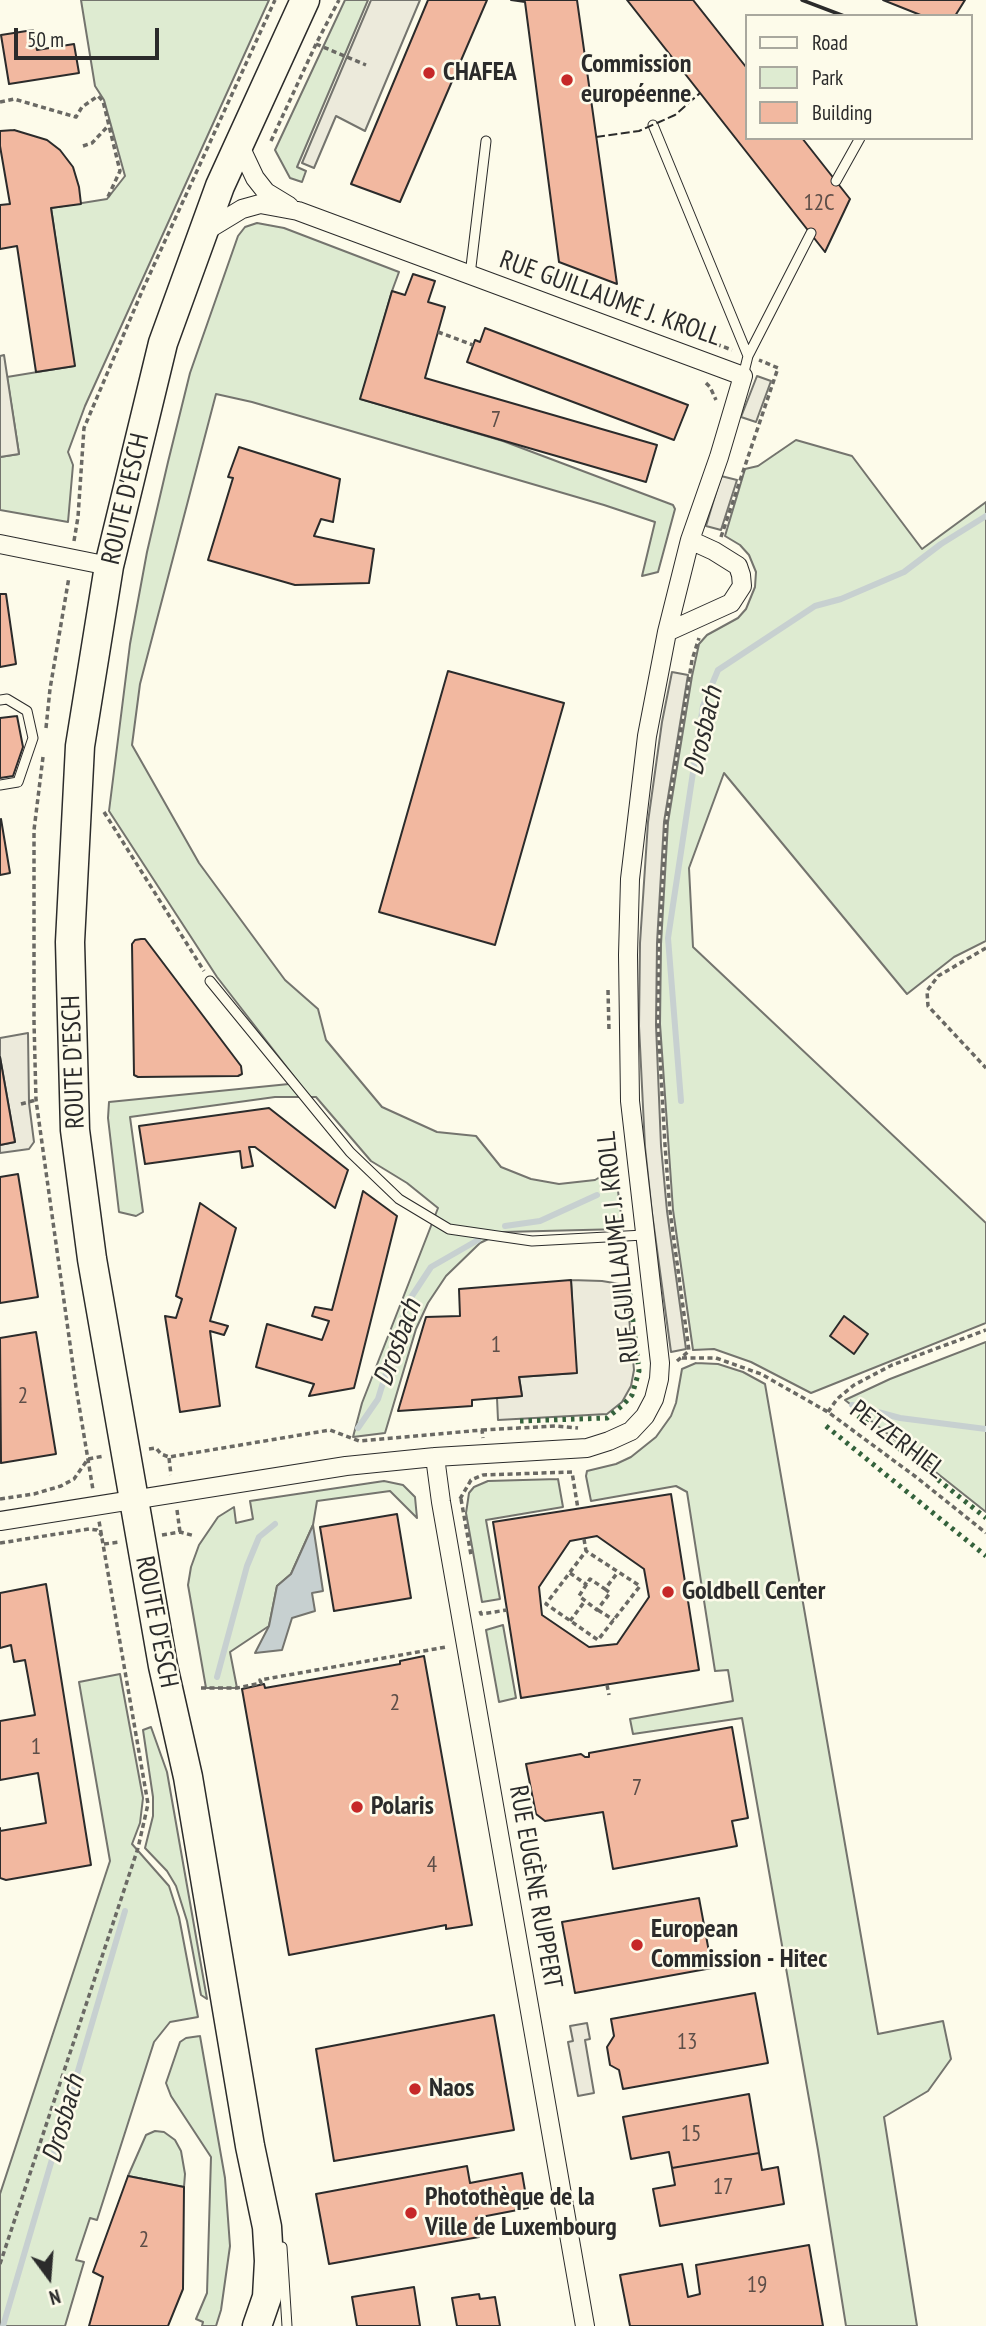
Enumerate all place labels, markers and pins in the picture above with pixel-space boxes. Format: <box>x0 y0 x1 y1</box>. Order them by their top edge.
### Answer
place label: Commission européenne <box>581 49 691 110</box>
place label: CHAFEA <box>443 57 517 89</box>
marker: CHAFEA <box>421 65 437 81</box>
marker: Commission européenne <box>559 72 575 88</box>
place label: Goldbell Center <box>682 1576 825 1608</box>
marker: Goldbell Center <box>660 1584 676 1600</box>
place label: Polaris <box>371 1791 434 1823</box>
marker: Polaris <box>349 1799 365 1815</box>
place label: European Commission - Hitec <box>651 1914 827 1976</box>
marker: European Commission - Hitec <box>629 1937 645 1953</box>
place label: Naos <box>429 2073 474 2105</box>
marker: Naos <box>407 2081 423 2097</box>
place label: Photothèque de la Ville de Luxembourg <box>425 2182 617 2244</box>
marker: Photothèque de la Ville de Luxembourg <box>403 2205 419 2221</box>

